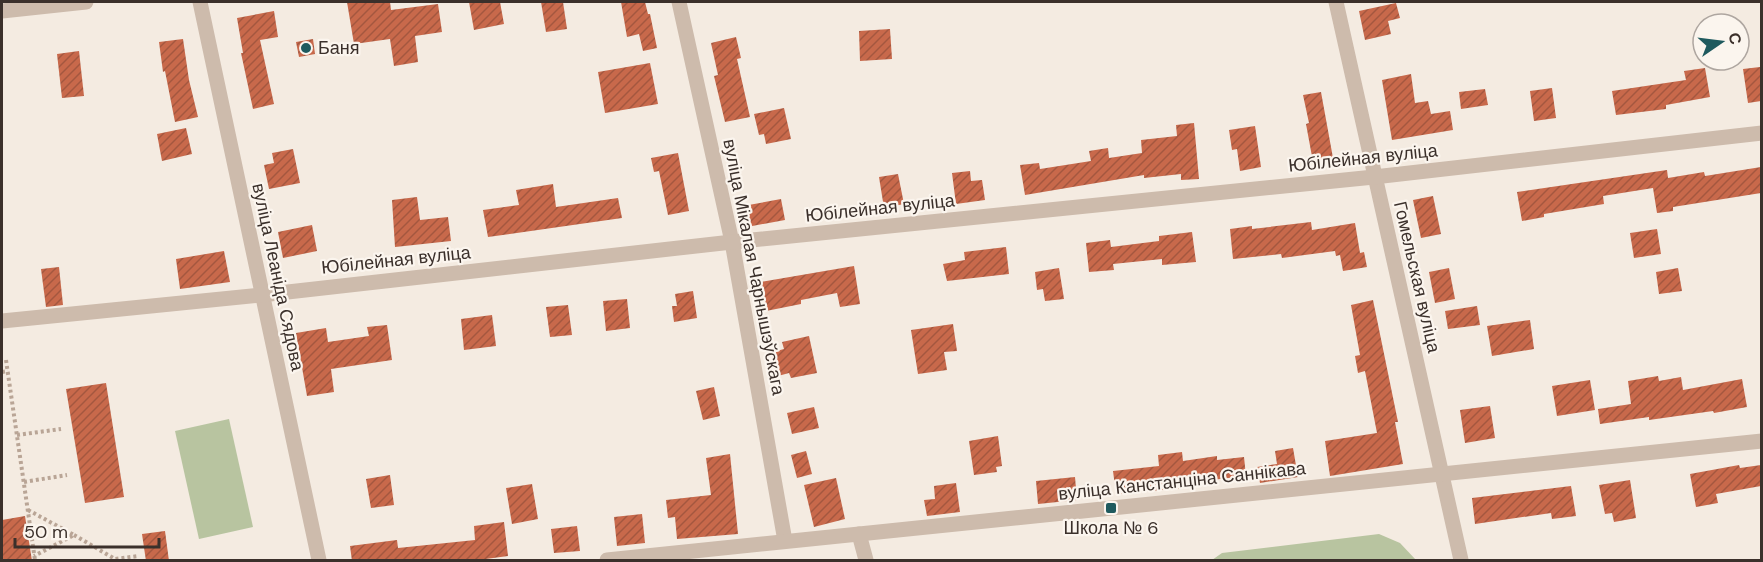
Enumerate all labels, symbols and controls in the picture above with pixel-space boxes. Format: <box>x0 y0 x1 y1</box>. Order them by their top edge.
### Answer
north arrow <box>1691 12 1751 72</box>
text: С <box>1723 30 1747 47</box>
place label: Баня <box>318 36 360 60</box>
marker: Баня <box>299 41 313 55</box>
street label: вуліца Мікалая Чарнышэўскага <box>717 137 791 398</box>
street label: Юбілейная вуліца <box>1287 138 1440 178</box>
street label: вуліца Леаніда Сядова <box>246 181 310 374</box>
street label: Юбілейная вуліца <box>804 188 957 228</box>
street label: Гомельская вуліца <box>1388 199 1446 356</box>
street label: Юбілейная вуліца <box>320 240 473 280</box>
street label: вуліца Канстанціна Саннікава <box>1057 456 1308 506</box>
marker: Школа № 6 <box>1104 501 1118 515</box>
scale bar <box>15 511 159 549</box>
place label: Школа № 6 <box>1064 516 1158 540</box>
text: 50 m <box>24 520 68 544</box>

